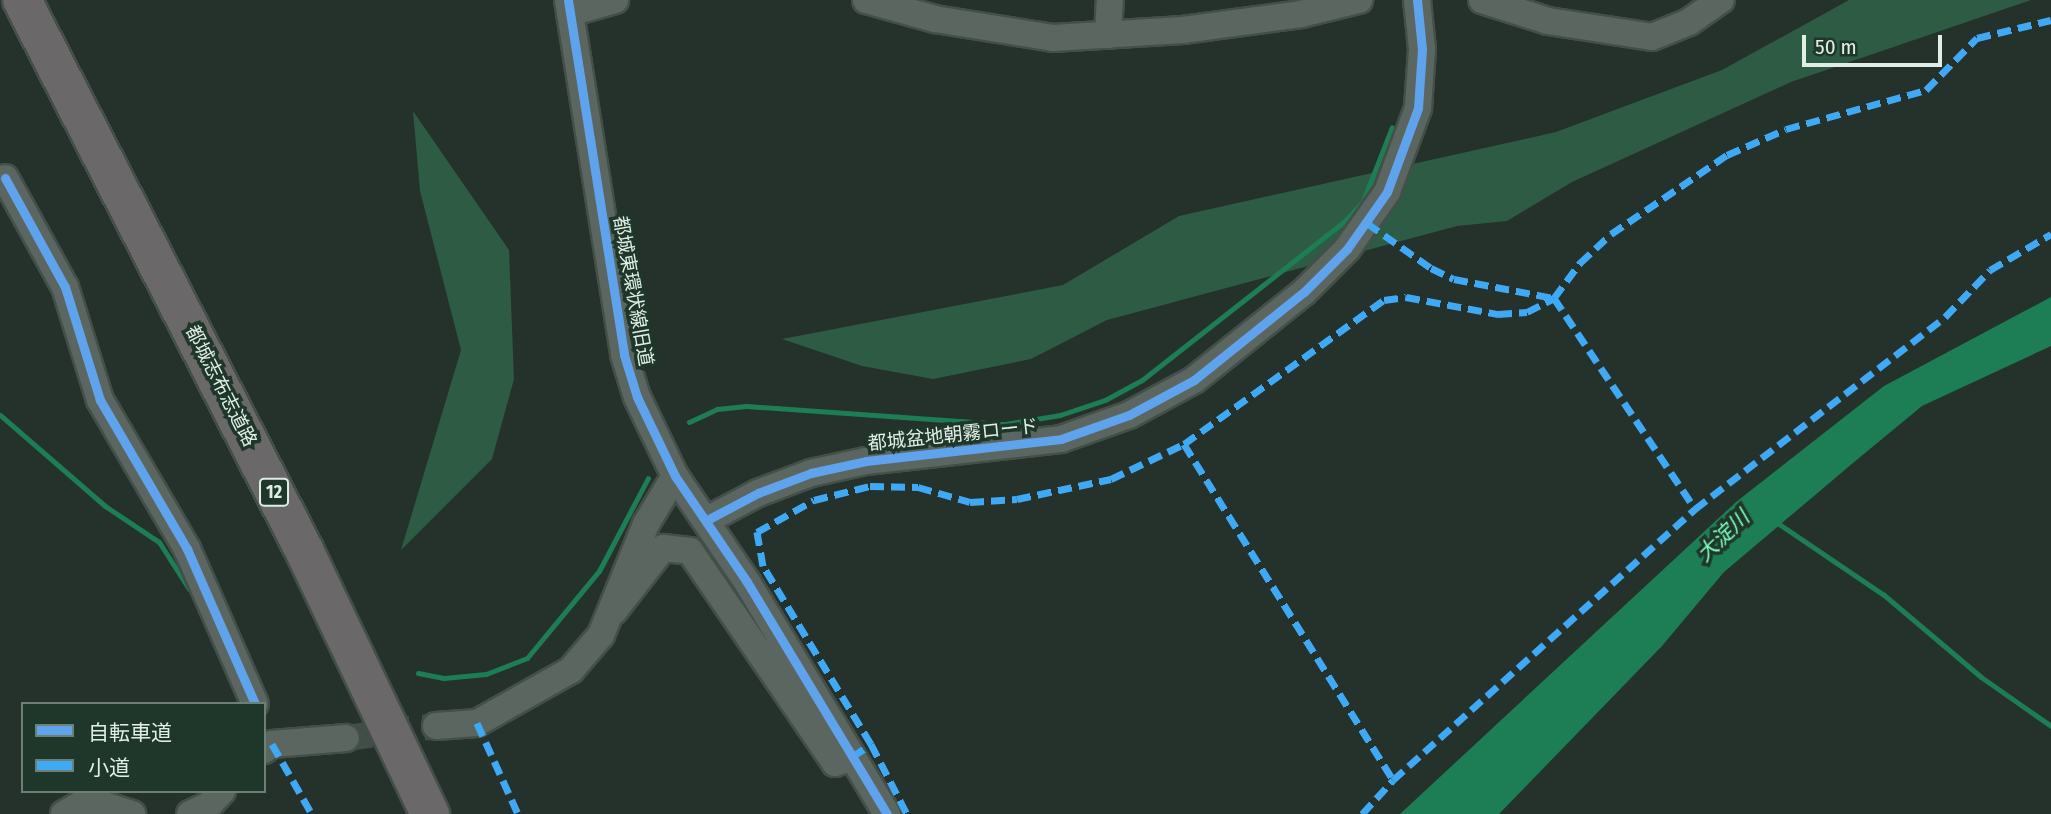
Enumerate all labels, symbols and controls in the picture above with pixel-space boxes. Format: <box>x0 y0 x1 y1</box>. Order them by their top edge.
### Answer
scale bar <box>1806 21 1946 65</box>
text: 50 m <box>1815 34 1857 60</box>
street label: 都城東環状線旧道 <box>609 214 657 368</box>
street label: 都城志布志道路 <box>181 322 261 450</box>
street label: 都城盆地朝霧ロード <box>867 415 1039 455</box>
road number: 12 <box>258 478 290 506</box>
water label: 大淀川 <box>1692 505 1754 567</box>
legend <box>21 702 266 793</box>
text: 自転車道 <box>88 720 172 746</box>
text: 小道 <box>88 755 130 781</box>

